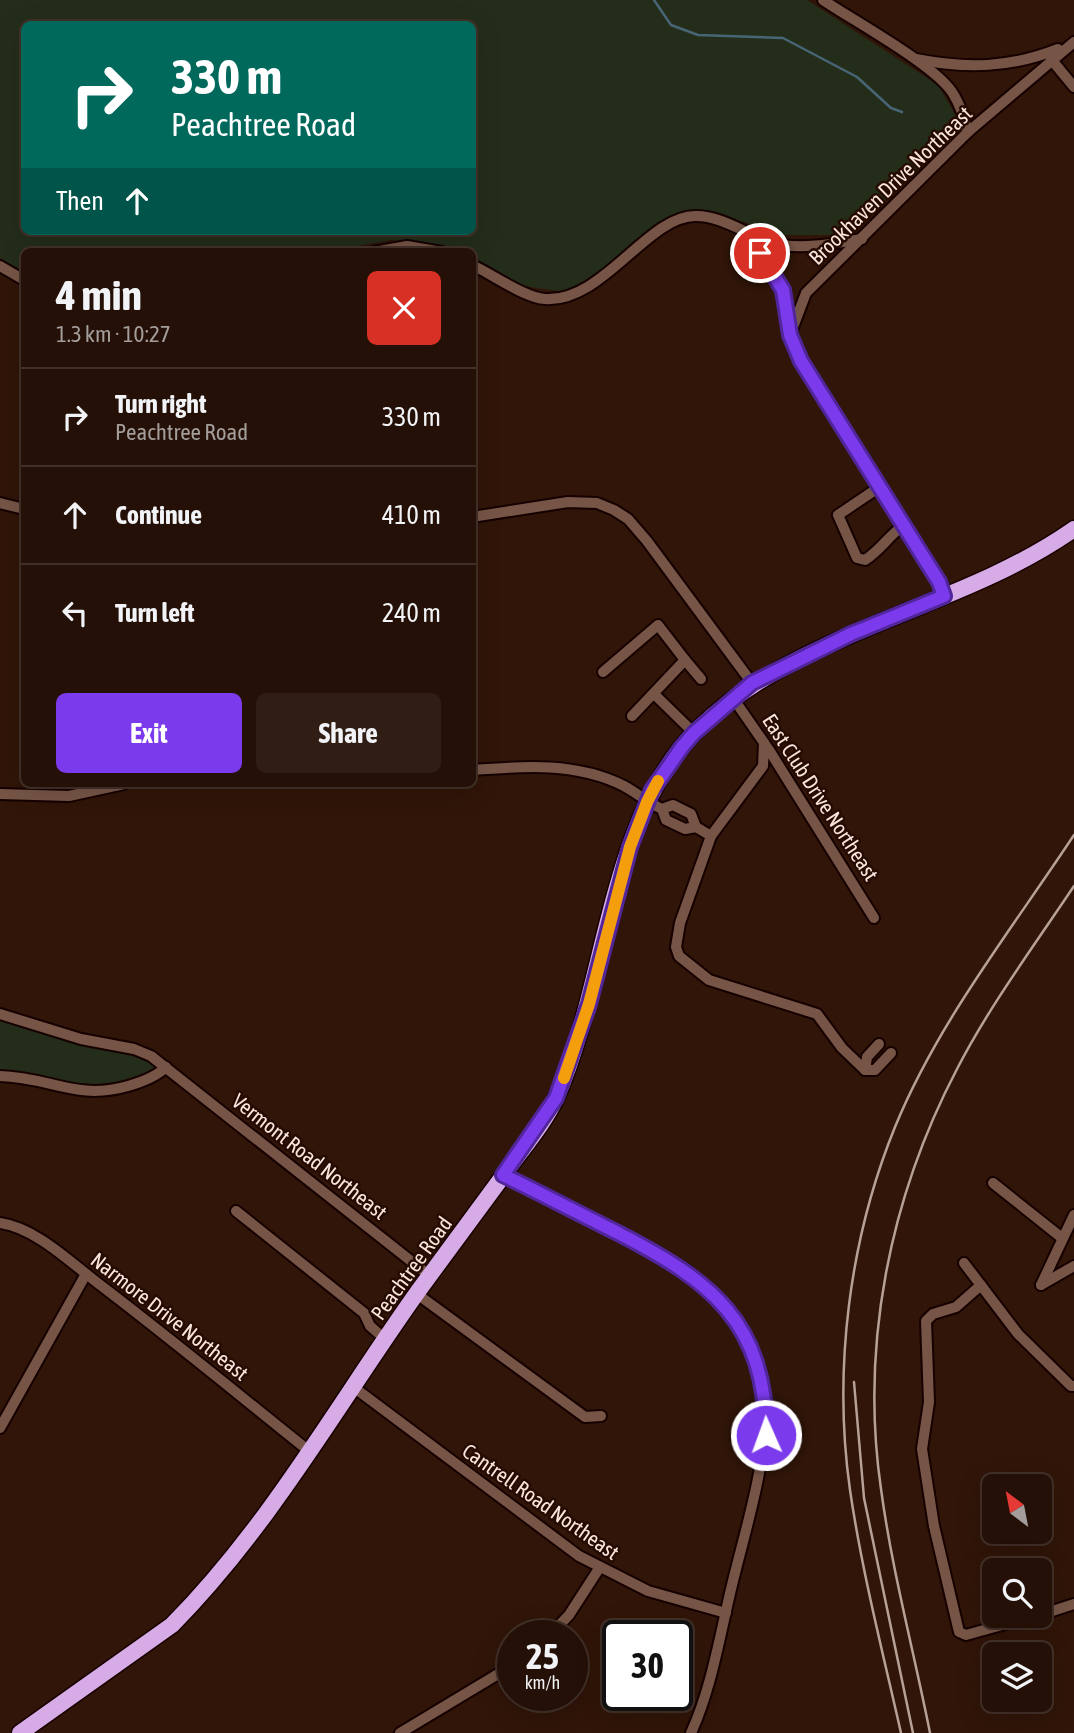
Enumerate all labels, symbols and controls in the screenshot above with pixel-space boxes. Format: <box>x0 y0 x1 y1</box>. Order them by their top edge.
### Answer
text: 330 m <box>171 48 282 104</box>
icon: right <box>56 49 147 140</box>
street label: Brookhaven Drive Northeast <box>804 101 976 269</box>
text: Peachtree Road <box>171 106 356 143</box>
icon: ahead <box>118 182 156 220</box>
text: Then <box>56 186 104 216</box>
pin <box>730 223 790 283</box>
icon: arrive <box>741 234 779 272</box>
text: 4 min <box>56 271 142 319</box>
button: close <box>367 271 441 345</box>
text: 1.3 km · 10:27 <box>56 321 171 347</box>
text: Turn right <box>115 389 206 419</box>
icon: right <box>56 398 94 436</box>
text: 330 m <box>382 402 441 432</box>
text: Peachtree Road <box>115 419 248 445</box>
icon: ahead <box>56 496 94 534</box>
text: Continue <box>115 500 202 530</box>
text: 410 m <box>382 500 441 530</box>
icon: left <box>56 594 94 632</box>
text: Turn left <box>115 598 195 628</box>
text: 240 m <box>382 598 441 628</box>
button: Exit <box>56 693 242 773</box>
button: Share <box>256 693 441 773</box>
street label: East Club Drive Northeast <box>758 709 884 885</box>
street label: Vermont Road Northeast <box>228 1088 392 1224</box>
street label: Peachtree Road <box>366 1212 456 1324</box>
street label: Narmore Drive Northeast <box>87 1247 253 1385</box>
position arrow <box>729 1398 803 1472</box>
street label: Cantrell Road Northeast <box>458 1438 624 1564</box>
north arrow <box>982 1474 1052 1544</box>
map controls <box>982 1474 1052 1712</box>
button: search <box>982 1558 1052 1628</box>
speed limit sign: 30 <box>602 1620 693 1711</box>
text: 25 <box>526 1636 559 1676</box>
button: layers <box>982 1642 1052 1712</box>
text: km/h <box>525 1672 560 1693</box>

